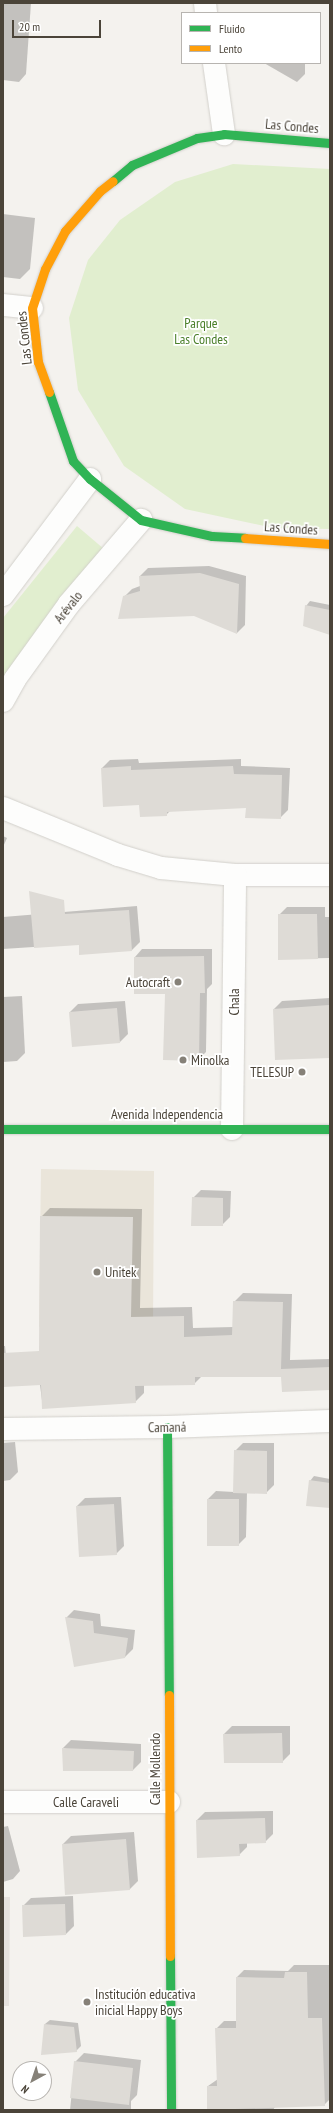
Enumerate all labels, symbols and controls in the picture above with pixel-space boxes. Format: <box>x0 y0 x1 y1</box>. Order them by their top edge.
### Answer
scale bar <box>14 12 103 38</box>
legend <box>181 12 321 64</box>
text: 20 m <box>19 19 40 34</box>
text: Fluido <box>219 21 245 36</box>
text: Lento <box>219 41 242 56</box>
street label: Las Condes <box>265 115 319 137</box>
street label: Las Condes <box>13 310 35 366</box>
park label: Parque Las Condes <box>174 315 228 348</box>
street label: Las Condes <box>264 518 318 538</box>
street label: Arévalo <box>50 588 86 626</box>
place label: Autocraft <box>126 974 170 990</box>
marker: Autocraft <box>173 977 183 987</box>
street label: Chala <box>226 988 242 1016</box>
place label: Minolka <box>191 1052 229 1068</box>
marker: Minolka <box>178 1055 188 1065</box>
place label: TELESUP <box>250 1064 294 1080</box>
marker: TELESUP <box>297 1067 307 1077</box>
street label: Avenida Independencia <box>111 1106 223 1122</box>
place label: Unitek <box>105 1264 136 1280</box>
marker: Unitek <box>92 1267 102 1277</box>
street label: Camaná <box>148 1418 186 1436</box>
street label: Calle Mollendo <box>147 1733 163 1805</box>
street label: Calle Caraveli <box>53 1794 119 1810</box>
place label: Institución educativa inicial Happy Boys <box>95 1986 196 2018</box>
marker: Institución educativa inicial Happy Boys <box>82 1997 92 2007</box>
north arrow <box>12 2061 52 2101</box>
text: N <box>18 2082 32 2097</box>

